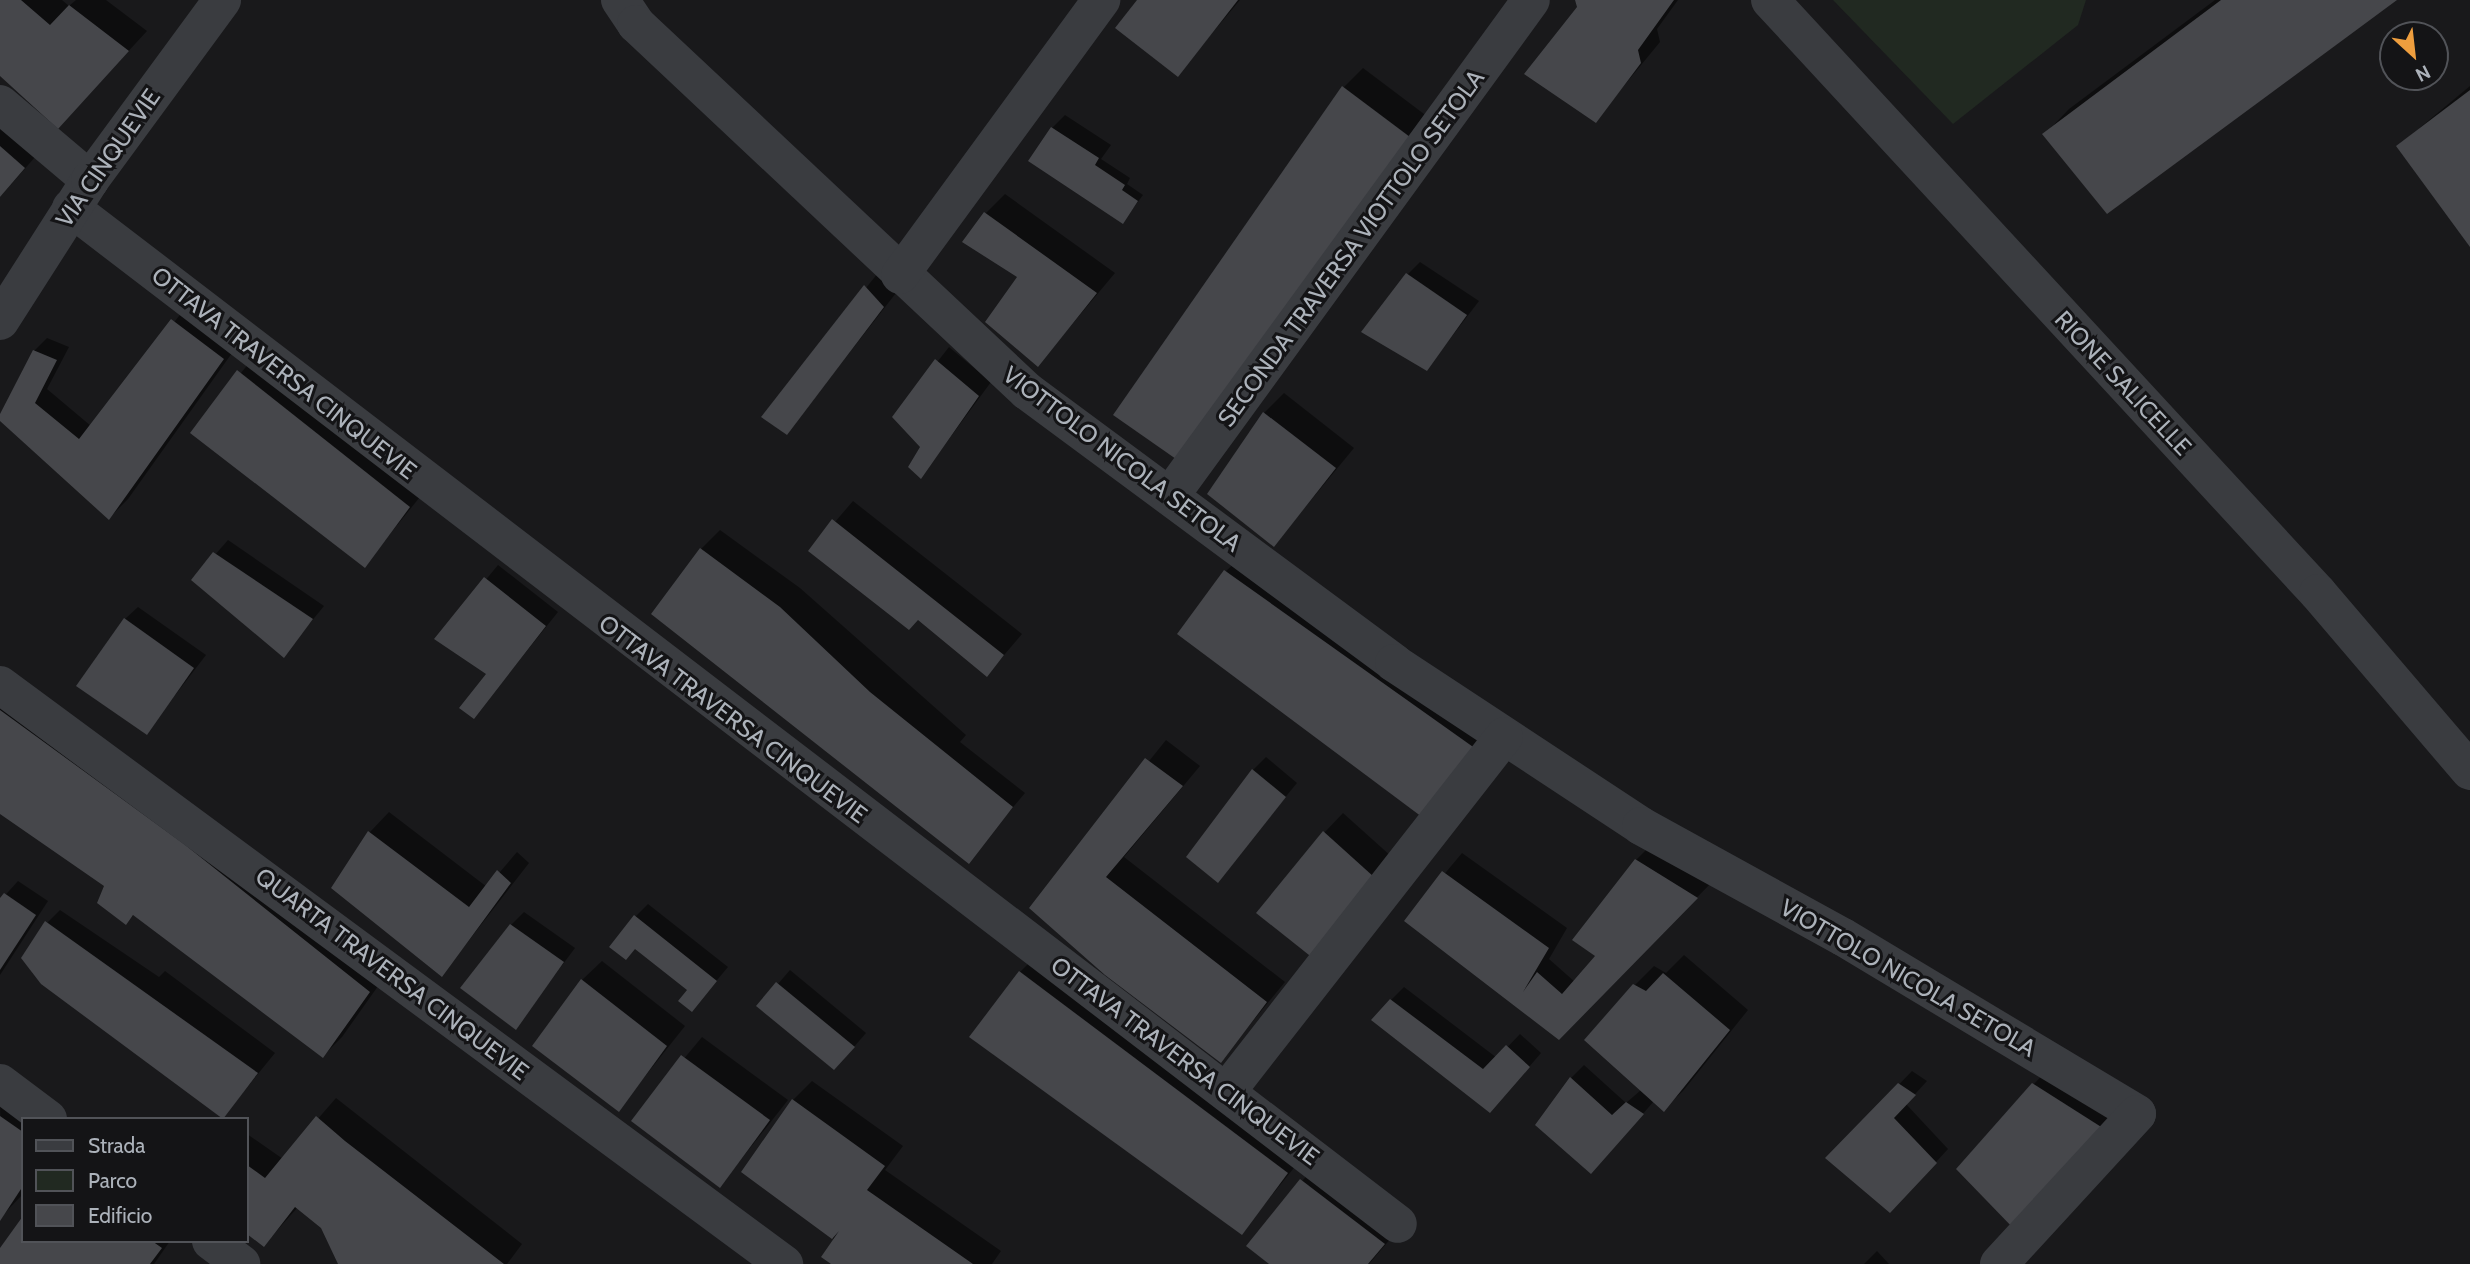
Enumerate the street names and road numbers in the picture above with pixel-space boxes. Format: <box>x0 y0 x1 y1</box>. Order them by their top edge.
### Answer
street label: SECONDA TRAVERSA VIOTTOLO SETOLA <box>1212 64 1490 432</box>
street label: VIA CINQUEVIE <box>50 83 166 233</box>
street label: OTTAVA TRAVERSA CINQUEVIE <box>146 261 422 485</box>
street label: RIONE SALICELLE <box>2049 305 2197 461</box>
street label: VIOTTOLO NICOLA SETOLA <box>997 360 1247 558</box>
street label: OTTAVA TRAVERSA CINQUEVIE <box>593 609 873 829</box>
street label: QUARTA TRAVERSA CINQUEVIE <box>250 862 534 1086</box>
street label: VIOTTOLO NICOLA SETOLA <box>1775 893 2041 1063</box>
street label: OTTAVA TRAVERSA CINQUEVIE <box>1045 951 1325 1171</box>

